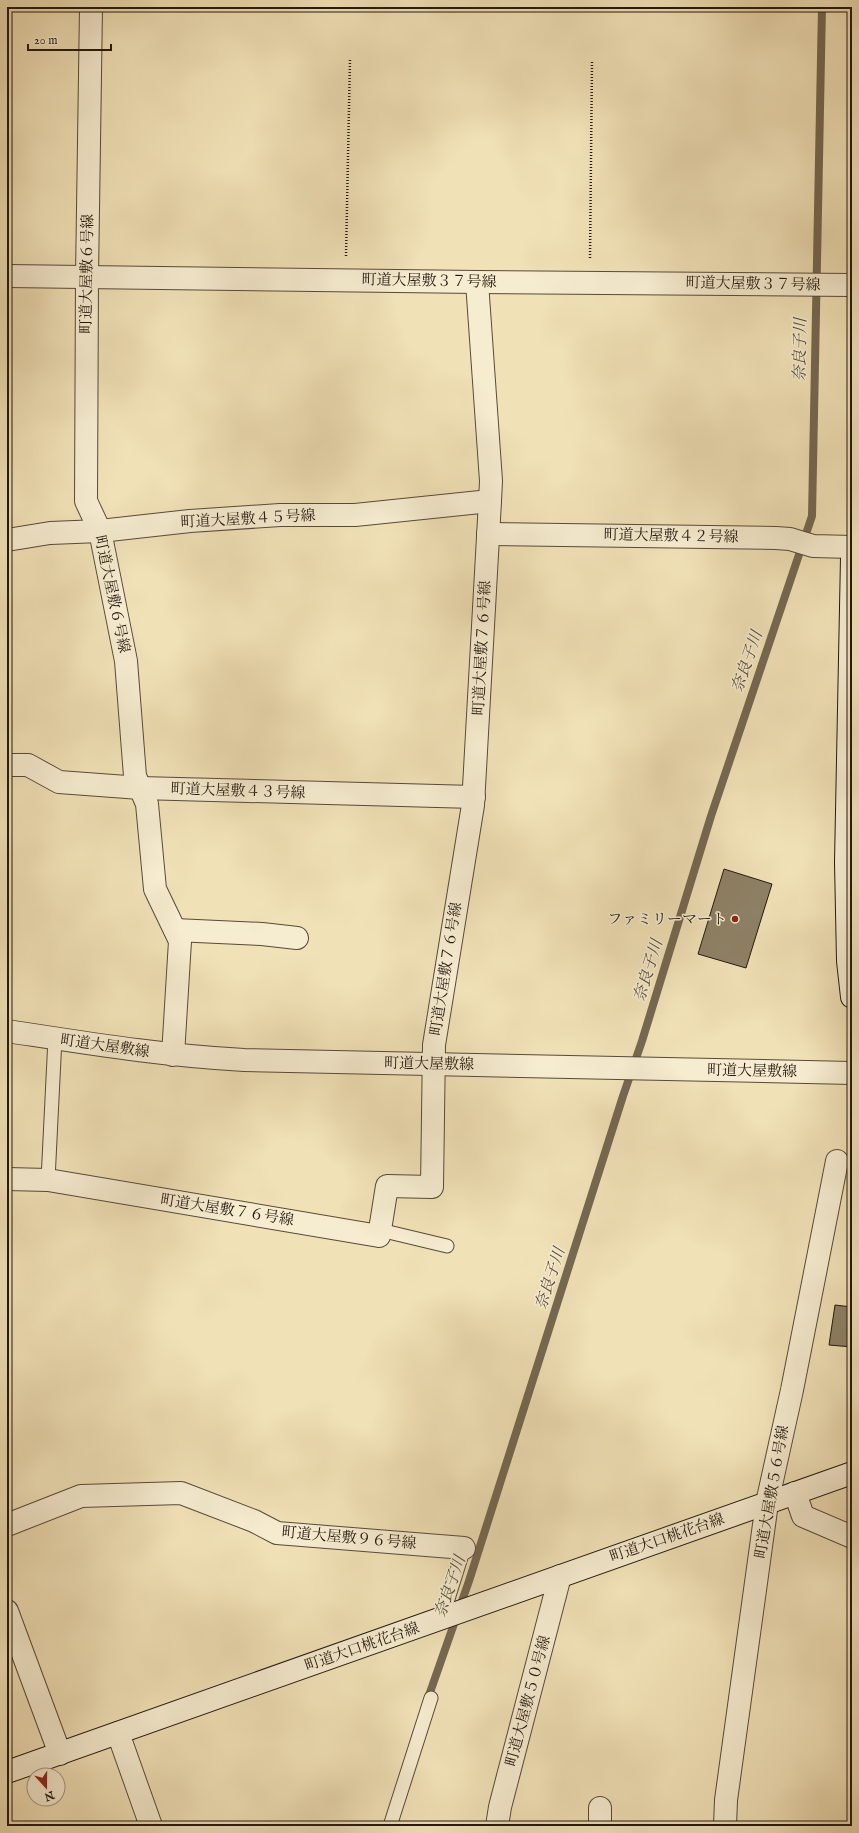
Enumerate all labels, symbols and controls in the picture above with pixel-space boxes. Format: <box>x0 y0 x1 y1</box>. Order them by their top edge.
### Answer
scale bar <box>28 26 111 52</box>
text: 20 m <box>34 33 57 48</box>
street label: 町道大屋敷６号線 <box>76 214 98 334</box>
street label: 町道大屋敷３７号線 <box>361 270 497 292</box>
street label: 町道大屋敷３７号線 <box>685 273 821 295</box>
water label: 奈良子川 <box>790 316 812 382</box>
street label: 町道大屋敷４５号線 <box>180 506 316 532</box>
street label: 町道大屋敷４２号線 <box>603 525 739 547</box>
street label: 町道大屋敷６号線 <box>90 533 134 655</box>
street label: 町道大屋敷７６号線 <box>469 580 495 716</box>
water label: 奈良子川 <box>728 627 769 696</box>
street label: 町道大屋敷４３号線 <box>170 779 306 803</box>
street label: 町道大屋敷７６号線 <box>426 901 466 1037</box>
place label: ファミリーマート <box>607 910 727 929</box>
marker: ファミリーマート <box>730 914 740 924</box>
water label: 奈良子川 <box>630 936 669 1005</box>
street label: 町道大屋敷線 <box>59 1030 151 1062</box>
street label: 町道大屋敷線 <box>384 1054 474 1074</box>
street label: 町道大屋敷線 <box>707 1061 797 1081</box>
street label: 町道大屋敷７６号線 <box>159 1190 295 1230</box>
water label: 奈良子川 <box>532 1244 571 1313</box>
street label: 町道大屋敷５６号線 <box>751 1424 793 1560</box>
street label: 町道大口桃花台線 <box>607 1509 727 1567</box>
street label: 町道大屋敷９６号線 <box>281 1523 417 1553</box>
water label: 奈良子川 <box>431 1552 472 1621</box>
street label: 町道大口桃花台線 <box>302 1618 422 1676</box>
street label: 町道大屋敷５０号線 <box>501 1633 555 1769</box>
north arrow <box>26 1767 66 1807</box>
text: N <box>42 1787 57 1804</box>

